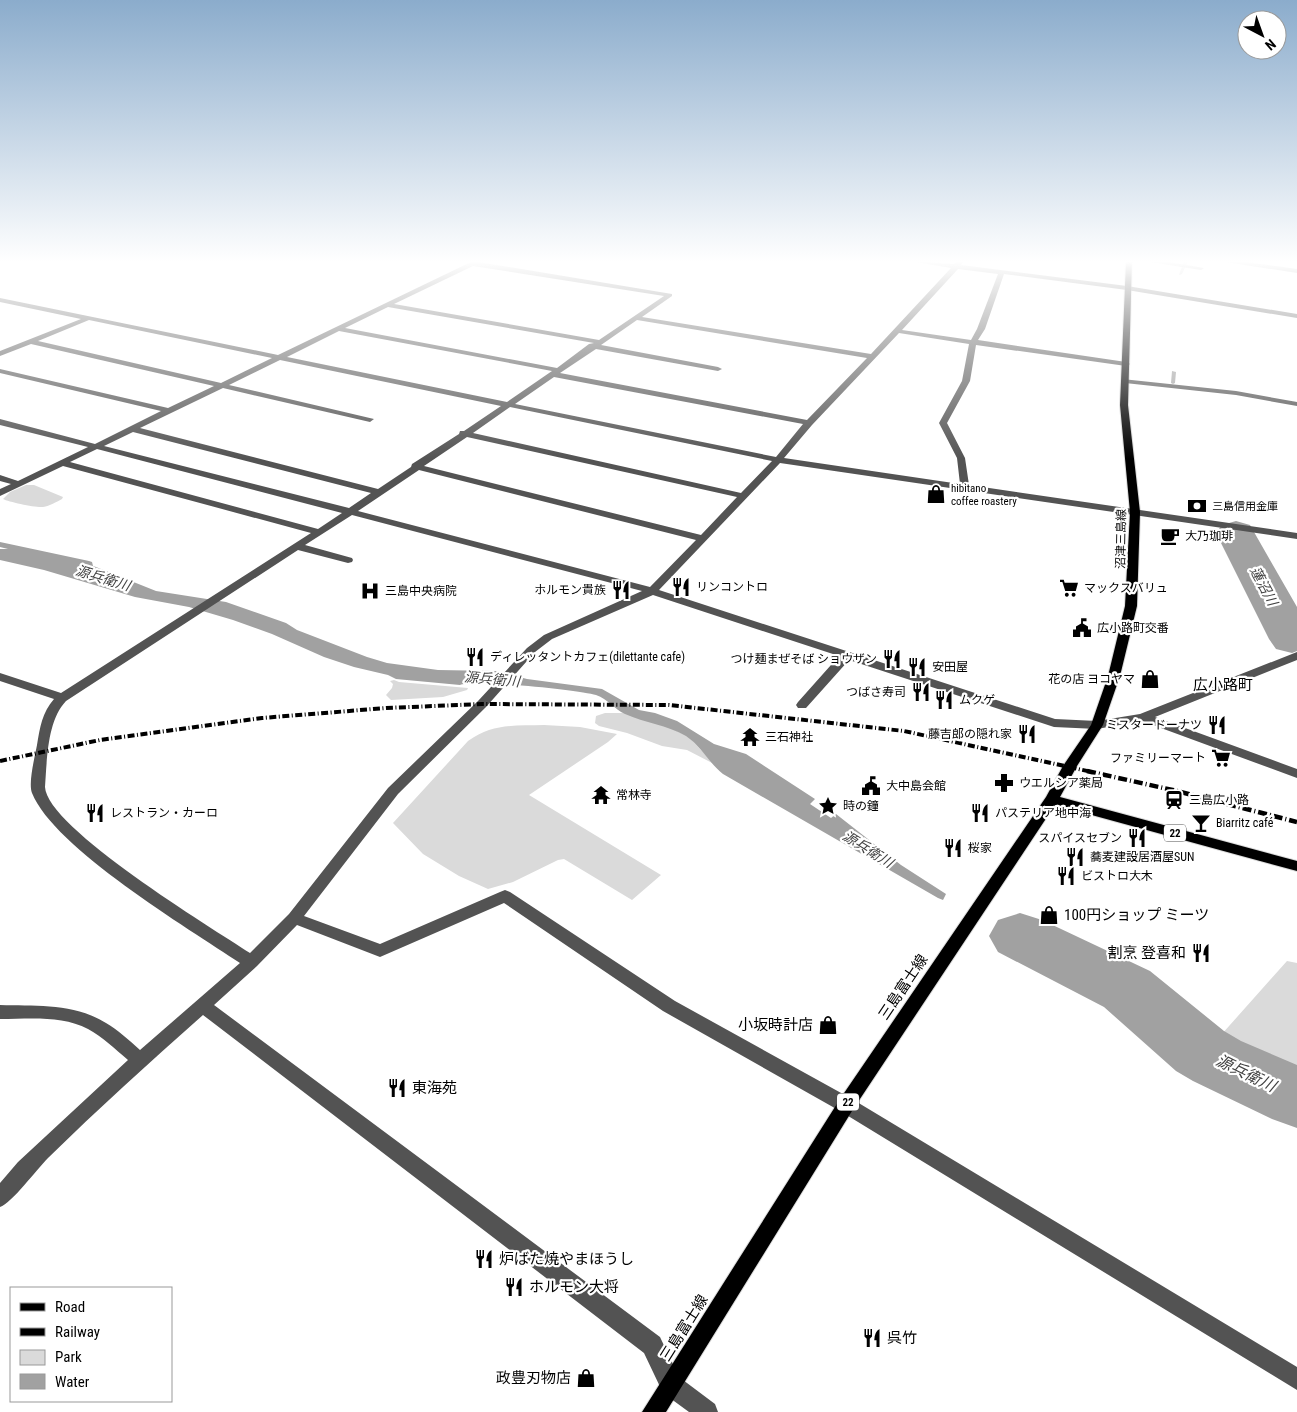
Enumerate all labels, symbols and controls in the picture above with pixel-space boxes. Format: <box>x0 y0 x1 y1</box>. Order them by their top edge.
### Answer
north arrow <box>1237 10 1287 60</box>
text: N <box>1262 36 1279 54</box>
place label: hibitano coffee roastery <box>951 482 1017 508</box>
shop icon: hibitano coffee roastery <box>925 483 947 505</box>
bank icon: 三島信用金庫 <box>1186 495 1208 517</box>
place label: 三島信用金庫 <box>1212 500 1278 513</box>
street label: 沼津三島線 <box>1113 509 1129 569</box>
cafe icon: 大乃珈琲 <box>1159 525 1181 547</box>
place label: 大乃珈琲 <box>1185 529 1233 543</box>
water label: 源兵衛川 <box>74 562 134 594</box>
water label: 蓮沼川 <box>1247 564 1282 610</box>
restaurant icon: リンコントロ <box>670 576 692 598</box>
supermarket icon: マックスバリュ <box>1058 577 1080 599</box>
restaurant icon: ホルモン貴族 <box>610 579 632 601</box>
hospital icon: 三島中央病院 <box>359 580 381 602</box>
place label: リンコントロ <box>696 580 768 594</box>
place label: マックスバリュ <box>1084 581 1168 595</box>
place label: ホルモン貴族 <box>534 583 606 597</box>
place label: 三島中央病院 <box>385 584 457 598</box>
public building icon: 広小路町交番 <box>1071 617 1093 639</box>
place label: 広小路町交番 <box>1097 621 1169 635</box>
restaurant icon: ディレッタントカフェ(dilettante cafe) <box>464 646 486 668</box>
restaurant icon: つけ麺まぜそば ショウザン <box>881 648 903 670</box>
place label: ディレッタントカフェ(dilettante cafe) <box>490 650 685 664</box>
place label: つけ麺まぜそば ショウザン <box>731 652 877 666</box>
restaurant icon: 安田屋 <box>906 656 928 678</box>
place label: 安田屋 <box>932 660 968 674</box>
shop icon: 花の店 ヨコヤマ <box>1139 668 1161 690</box>
water label: 源兵衛川 <box>463 669 523 690</box>
place label: 花の店 ヨコヤマ <box>1048 672 1135 686</box>
district label: 広小路町 <box>1193 676 1253 694</box>
restaurant icon: つばさ寿司 <box>910 681 932 703</box>
place label: つばさ寿司 <box>846 685 906 699</box>
restaurant icon: ムクゲ <box>933 689 955 711</box>
place label: ムクゲ <box>959 693 995 707</box>
restaurant icon: ミスタードーナツ <box>1206 714 1228 736</box>
place label: ミスタードーナツ <box>1106 718 1202 732</box>
restaurant icon: 藤吉郎の隠れ家 <box>1016 723 1038 745</box>
temple icon: 三石神社 <box>739 726 761 748</box>
place label: 藤吉郎の隠れ家 <box>928 727 1012 741</box>
place label: 三石神社 <box>765 730 813 744</box>
supermarket icon: ファミリーマート <box>1210 747 1232 769</box>
place label: ファミリーマート <box>1110 751 1206 765</box>
pharmacy icon: ウエルシア薬局 <box>993 772 1015 794</box>
public building icon: 大中島会館 <box>860 775 882 797</box>
place label: ウエルシア薬局 <box>1019 776 1103 790</box>
place label: 大中島会館 <box>886 779 946 793</box>
temple icon: 常林寺 <box>590 784 612 806</box>
place label: 常林寺 <box>616 788 652 802</box>
station icon: 三島広小路 <box>1163 789 1185 811</box>
place label: 三島広小路 <box>1189 793 1249 807</box>
place icon: 時の鐘 <box>817 795 839 817</box>
place label: 時の鐘 <box>843 799 879 813</box>
restaurant icon: レストラン・カーロ <box>84 802 106 824</box>
restaurant icon: パステリア地中海 <box>969 802 991 824</box>
place label: レストラン・カーロ <box>110 806 218 820</box>
place label: パステリア地中海 <box>995 806 1091 820</box>
bar icon: Biarritz café <box>1190 812 1212 834</box>
place label: Biarritz café <box>1216 816 1274 830</box>
road number: 22 <box>1164 824 1186 841</box>
water label: 源兵衛川 <box>840 827 898 872</box>
restaurant icon: スパイスセブン <box>1126 827 1148 849</box>
place label: スパイスセブン <box>1038 831 1122 845</box>
restaurant icon: 桜家 <box>942 837 964 859</box>
place label: 桜家 <box>968 841 992 855</box>
restaurant icon: 蕎麦建設居酒屋SUN <box>1064 846 1086 868</box>
place label: 蕎麦建設居酒屋SUN <box>1090 850 1194 864</box>
restaurant icon: ビストロ大木 <box>1055 865 1077 887</box>
place label: ビストロ大木 <box>1081 869 1153 883</box>
shop icon: 100円ショップ ミーツ <box>1038 904 1060 926</box>
place label: 100円ショップ ミーツ <box>1064 906 1209 924</box>
restaurant icon: 割烹 登喜和 <box>1190 942 1212 964</box>
place label: 割烹 登喜和 <box>1108 944 1186 962</box>
street label: 三島富士線 <box>875 951 931 1023</box>
shop icon: 小坂時計店 <box>817 1014 839 1036</box>
place label: 小坂時計店 <box>738 1016 813 1034</box>
water label: 源兵衛川 <box>1213 1050 1281 1096</box>
restaurant icon: 東海苑 <box>386 1077 408 1099</box>
place label: 東海苑 <box>412 1079 457 1097</box>
road number: 22 <box>837 1094 859 1110</box>
restaurant icon: 炉ばた焼やまほうし <box>473 1248 495 1270</box>
place label: 炉ばた焼やまほうし <box>499 1250 634 1268</box>
restaurant icon: ホルモン大将 <box>503 1276 525 1298</box>
place label: ホルモン大将 <box>529 1278 619 1296</box>
legend <box>10 1287 172 1402</box>
street label: 三島富士線 <box>656 1291 712 1365</box>
text: Road <box>55 1298 85 1316</box>
text: Railway <box>55 1323 100 1341</box>
restaurant icon: 呉竹 <box>861 1327 883 1349</box>
place label: 呉竹 <box>887 1329 917 1347</box>
text: Park <box>55 1348 82 1366</box>
shop icon: 政豊刃物店 <box>575 1367 597 1389</box>
place label: 政豊刃物店 <box>496 1369 571 1387</box>
text: Water <box>55 1373 90 1391</box>

